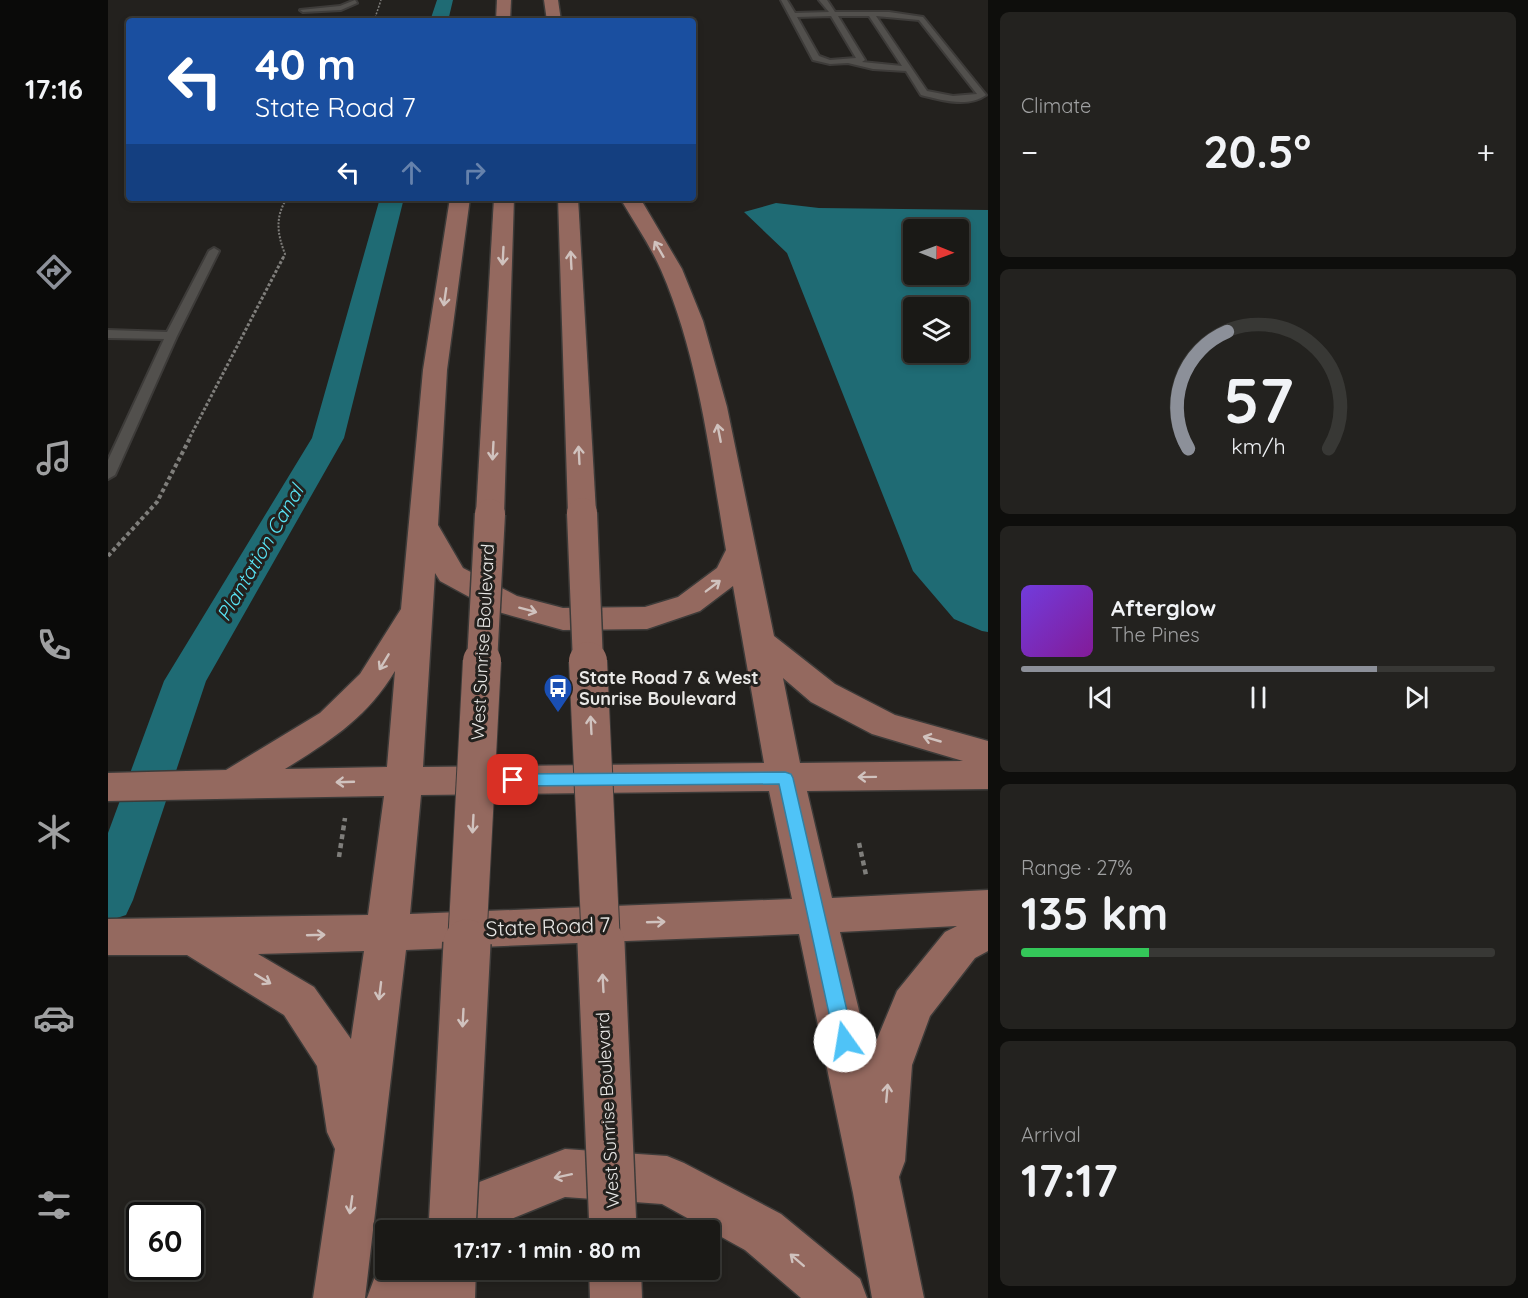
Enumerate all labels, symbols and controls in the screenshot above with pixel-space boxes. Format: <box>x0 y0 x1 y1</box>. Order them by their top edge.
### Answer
text: 40 m <box>255 38 356 91</box>
icon: left <box>156 42 234 120</box>
text: 17:16 <box>25 72 83 106</box>
text: State Road 7 <box>255 90 416 124</box>
text: Climate <box>1021 93 1091 118</box>
text: 20.5° <box>1203 123 1311 179</box>
text: − <box>1021 131 1038 172</box>
text: + <box>1476 131 1495 172</box>
icon: left <box>332 156 365 189</box>
icon: ahead <box>395 156 428 189</box>
icon: right <box>458 156 491 189</box>
north arrow <box>903 219 969 285</box>
map controls <box>903 219 969 363</box>
one-way arrow <box>653 241 665 258</box>
one-way arrow <box>497 246 508 266</box>
one-way arrow <box>565 250 576 270</box>
icon: directions <box>33 251 75 293</box>
one-way arrow <box>440 287 451 307</box>
button: layers <box>903 297 969 363</box>
text: 57 <box>1223 361 1293 439</box>
one-way arrow <box>713 424 724 444</box>
text: km/h <box>1231 433 1285 459</box>
icon: music <box>33 437 75 479</box>
one-way arrow <box>487 441 498 461</box>
one-way arrow <box>574 445 585 465</box>
water label: Plantation Canal <box>211 478 310 625</box>
street label: West Sunrise Boulevard <box>466 543 499 741</box>
one-way arrow <box>705 579 721 592</box>
text: Afterglow <box>1111 594 1216 622</box>
one-way arrow <box>518 604 537 616</box>
text: The Pines <box>1111 622 1200 647</box>
icon: phone <box>33 624 75 666</box>
one-way arrow <box>378 653 390 670</box>
place label: State Road 7 & West Sunrise Boulevard <box>579 666 759 710</box>
bus stop icon: State Road 7 & West Sunrise Boulevard <box>542 672 574 714</box>
icon: previous <box>1084 681 1117 714</box>
icon: pause <box>1242 681 1275 714</box>
icon: next <box>1400 681 1433 714</box>
one-way arrow <box>586 715 597 735</box>
one-way arrow <box>923 732 942 744</box>
pin <box>487 754 538 805</box>
icon: arrive <box>496 763 529 796</box>
one-way arrow <box>857 771 877 782</box>
one-way arrow <box>336 777 356 788</box>
icon: climate <box>33 811 75 853</box>
one-way arrow <box>468 813 479 833</box>
text: Range · 27% <box>1021 855 1133 880</box>
text: 135 km <box>1021 885 1168 941</box>
street label: State Road 7 <box>485 911 611 941</box>
one-way arrow <box>645 917 665 928</box>
one-way arrow <box>306 929 326 940</box>
one-way arrow <box>597 973 608 993</box>
one-way arrow <box>254 974 271 986</box>
one-way arrow <box>374 980 385 1000</box>
icon: car <box>33 997 75 1039</box>
one-way arrow <box>458 1008 469 1028</box>
position arrow <box>813 1009 877 1073</box>
street label: West Sunrise Boulevard <box>591 1011 624 1209</box>
one-way arrow <box>882 1083 893 1103</box>
text: Arrival <box>1021 1122 1081 1147</box>
text: 17:17 <box>1021 1152 1118 1208</box>
one-way arrow <box>554 1171 573 1182</box>
icon: filters <box>33 1184 75 1226</box>
one-way arrow <box>346 1194 357 1214</box>
speed limit sign: 60 <box>126 1202 204 1280</box>
text: 17:17 · 1 min · 80 m <box>454 1236 641 1264</box>
one-way arrow <box>790 1253 805 1267</box>

